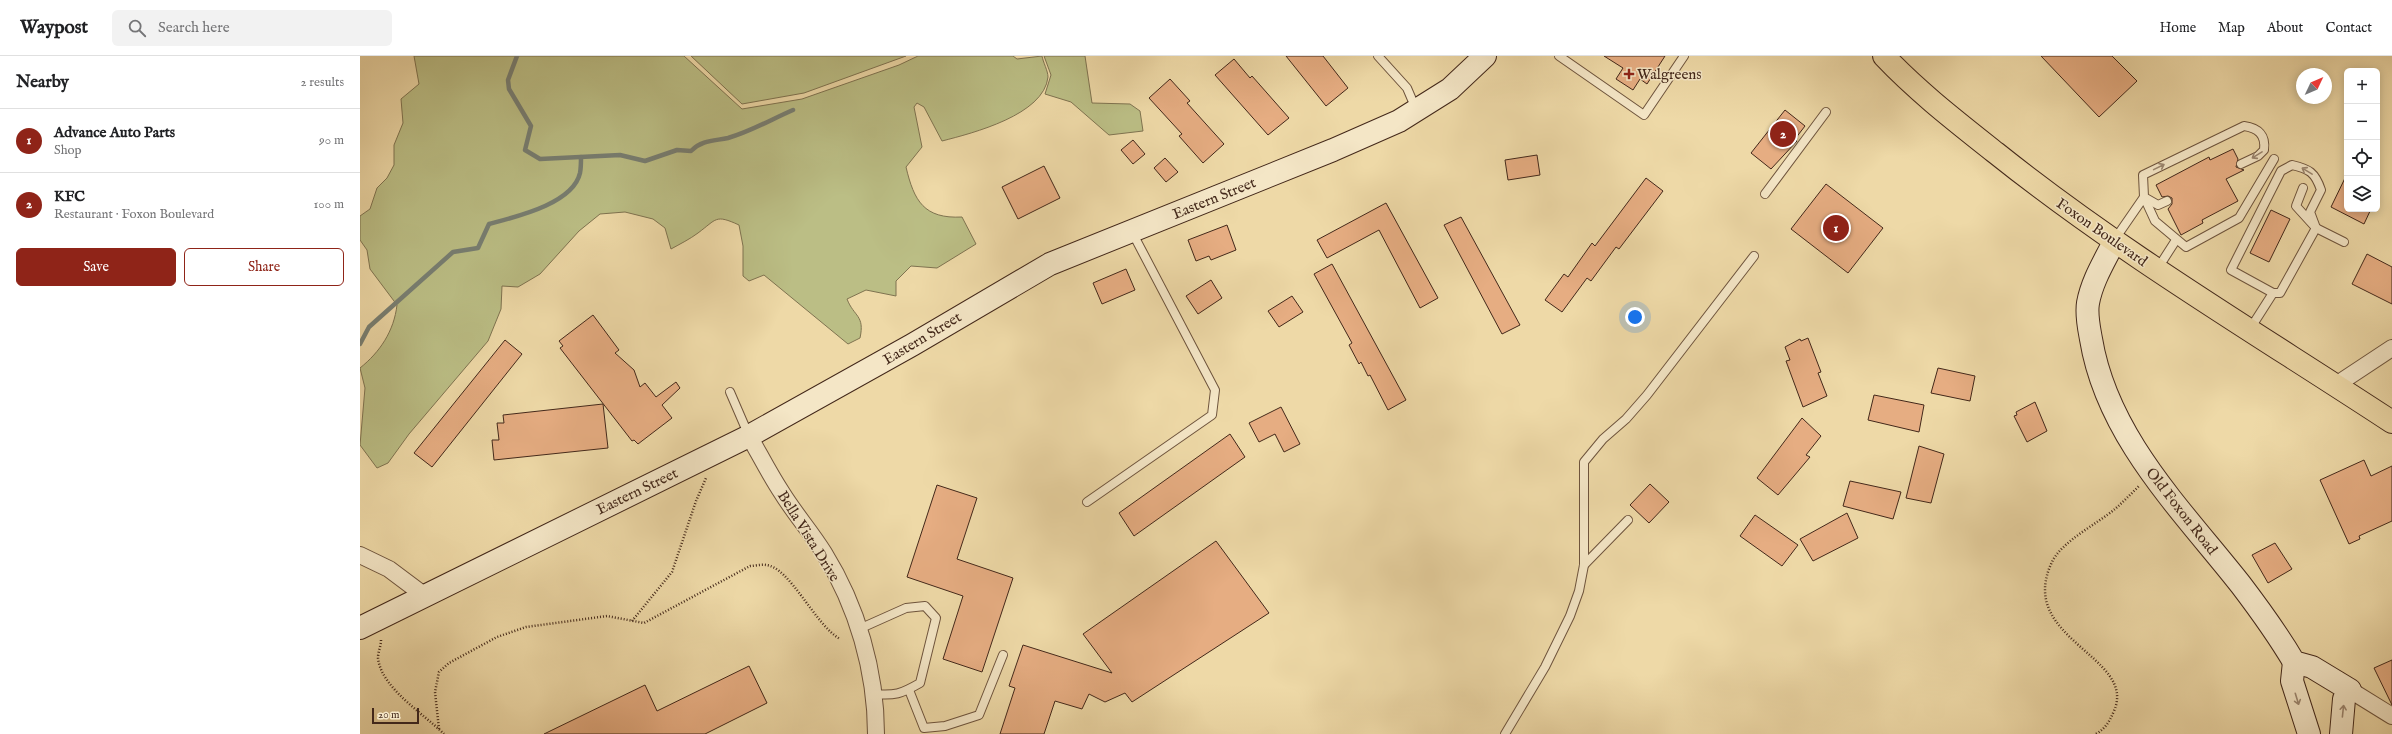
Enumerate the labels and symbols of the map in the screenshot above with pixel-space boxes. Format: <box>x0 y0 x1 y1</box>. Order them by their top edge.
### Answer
place label: Walgreens <box>1637 65 1702 84</box>
north arrow <box>2296 68 2332 104</box>
marker: Walgreens <box>1624 69 1634 79</box>
pin: 2 <box>1770 119 1796 149</box>
one-way arrow <box>2251 152 2263 160</box>
one-way arrow <box>2153 163 2165 170</box>
one-way arrow <box>2302 166 2313 175</box>
street label: Eastern Street <box>1170 173 1259 224</box>
street label: Foxon Boulevard <box>2052 194 2152 271</box>
pin: 1 <box>1823 213 1849 243</box>
your location <box>1625 307 1645 327</box>
street label: Eastern Street <box>880 308 965 369</box>
street label: Eastern Street <box>593 464 681 519</box>
street label: Old Foxon Road <box>2142 464 2222 559</box>
street label: Bella Vista Drive <box>773 487 844 585</box>
one-way arrow <box>2294 692 2301 705</box>
one-way arrow <box>2339 705 2347 718</box>
scale bar <box>372 706 419 725</box>

